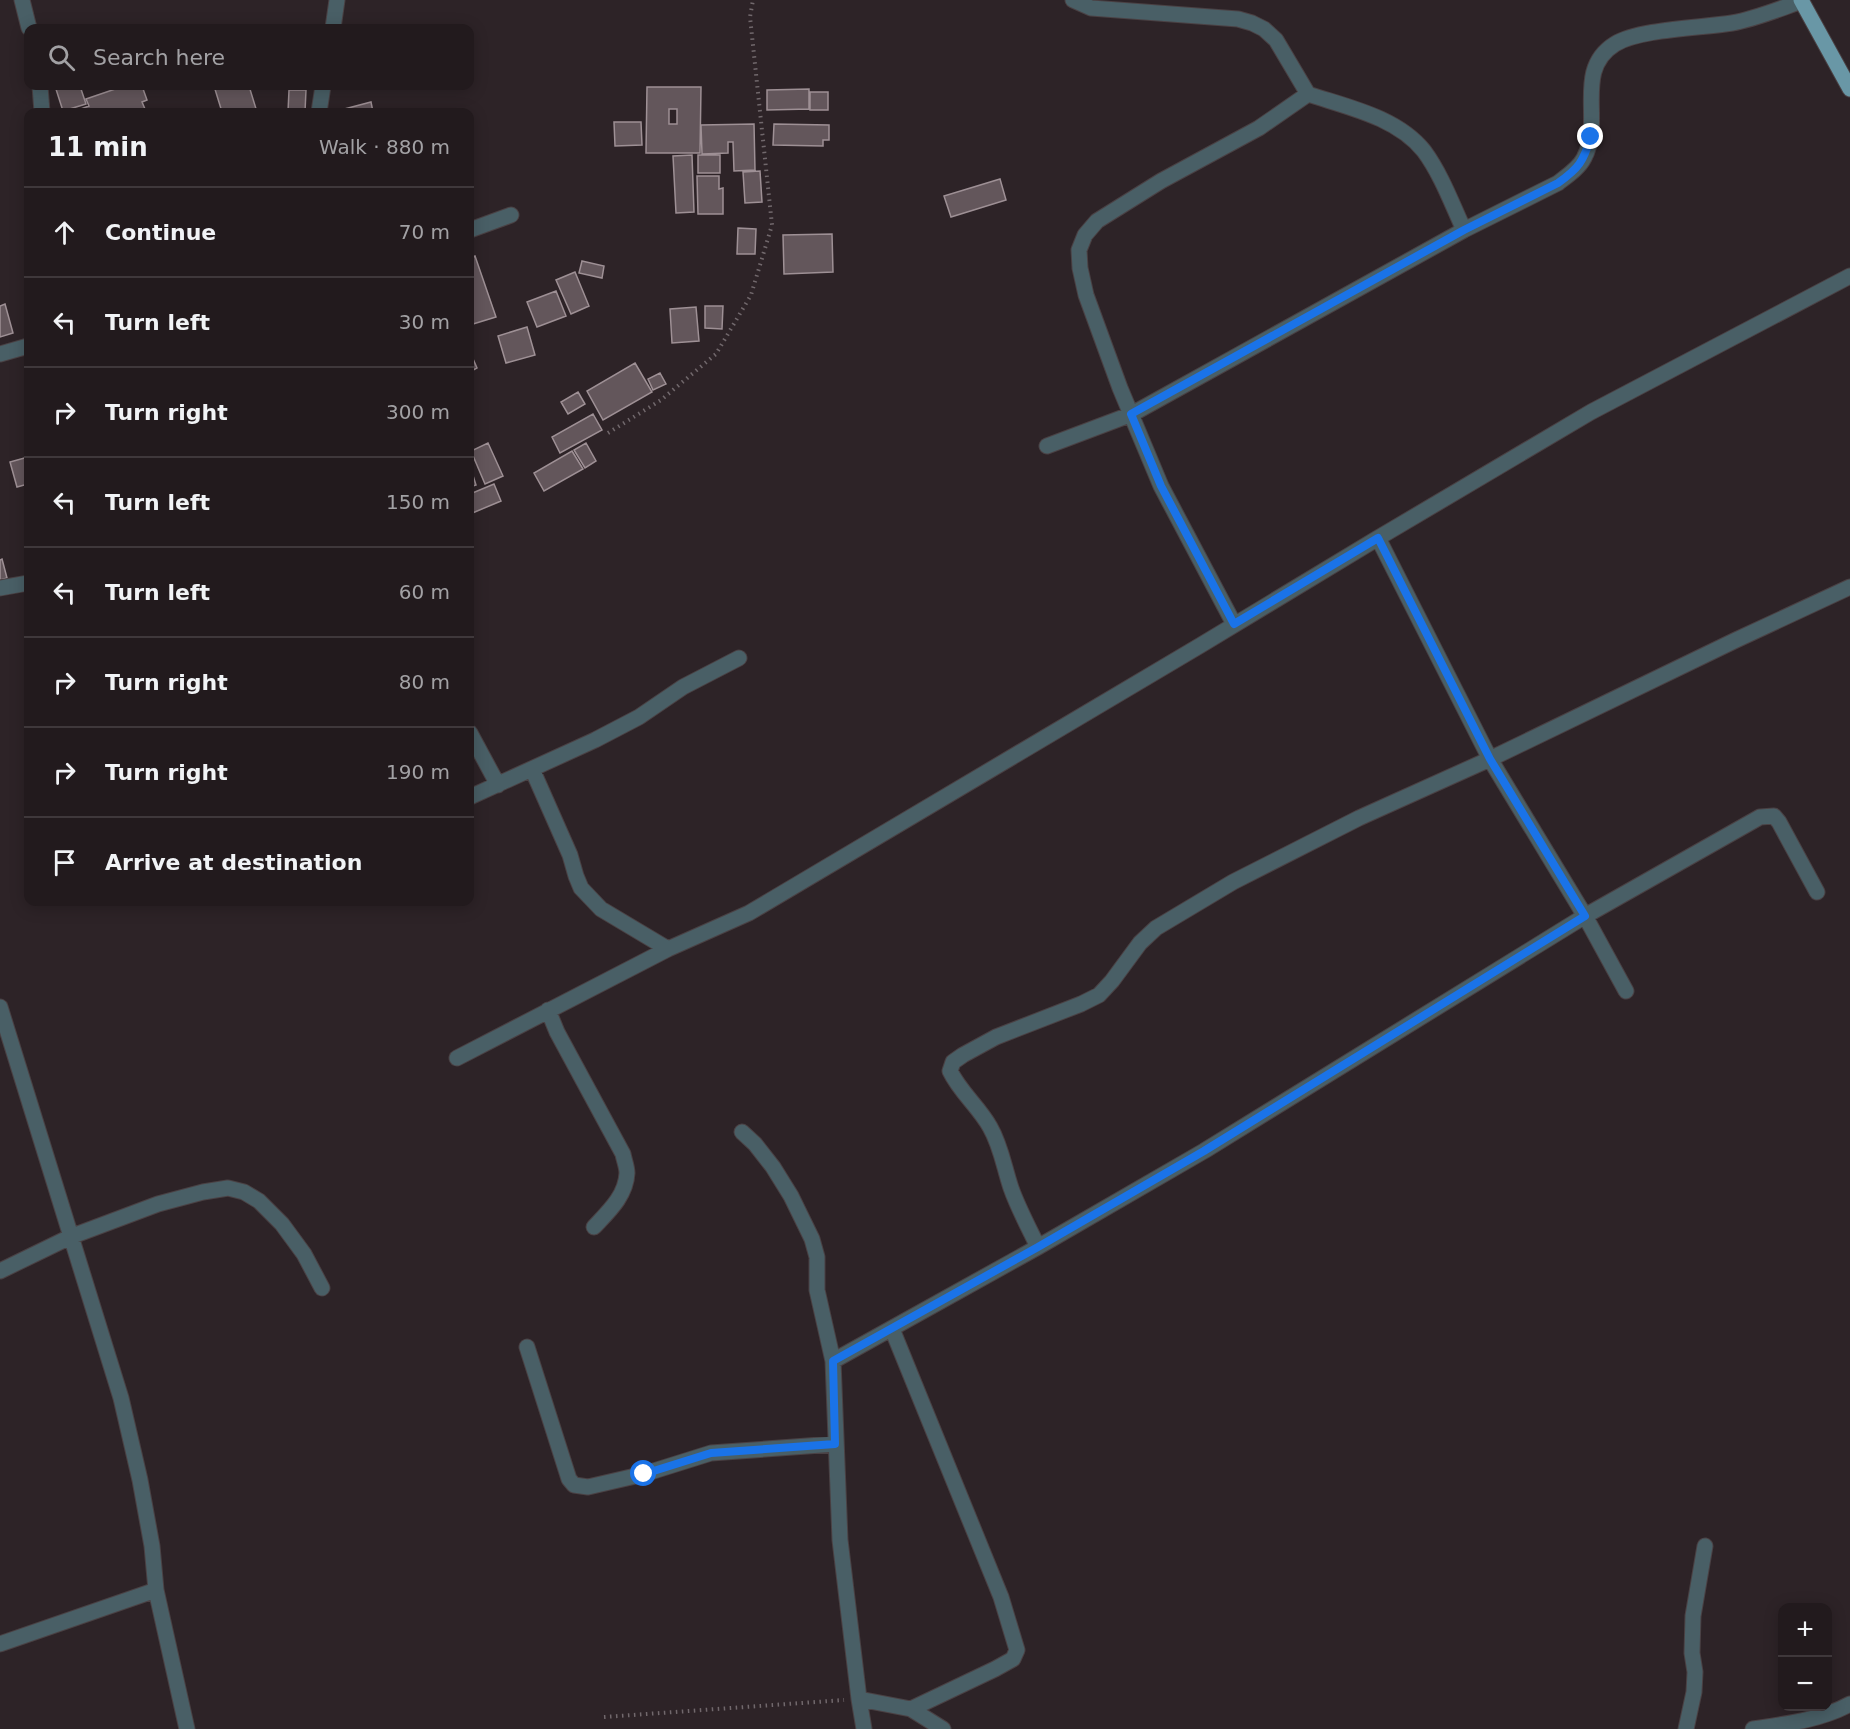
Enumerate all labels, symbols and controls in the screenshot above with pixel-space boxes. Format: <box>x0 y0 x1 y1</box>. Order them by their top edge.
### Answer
search box <box>24 24 474 90</box>
icon: search <box>45 41 78 74</box>
text: Search here <box>93 45 225 70</box>
route end <box>1577 123 1603 149</box>
text: 11 min <box>48 132 148 162</box>
text: Walk · 880 m <box>319 135 450 159</box>
icon: ahead <box>48 216 81 249</box>
text: Continue <box>105 220 216 245</box>
text: 70 m <box>399 220 450 244</box>
icon: left <box>48 306 81 339</box>
text: Turn left <box>105 310 210 335</box>
text: 30 m <box>399 310 450 334</box>
icon: right <box>48 396 81 429</box>
text: Turn right <box>105 400 228 425</box>
text: 300 m <box>386 400 450 424</box>
icon: left <box>48 486 81 519</box>
text: Turn left <box>105 490 210 515</box>
text: 150 m <box>386 490 450 514</box>
icon: left <box>48 576 81 609</box>
text: Turn left <box>105 580 210 605</box>
text: 60 m <box>399 580 450 604</box>
icon: right <box>48 666 81 699</box>
text: Turn right <box>105 670 228 695</box>
text: 80 m <box>399 670 450 694</box>
icon: right <box>48 756 81 789</box>
text: Turn right <box>105 760 228 785</box>
text: 190 m <box>386 760 450 784</box>
icon: arrive <box>48 846 81 879</box>
text: Arrive at destination <box>105 850 362 875</box>
route start <box>630 1460 656 1486</box>
map controls <box>1778 1603 1832 1711</box>
button: + <box>1778 1603 1832 1657</box>
button: − <box>1778 1657 1832 1711</box>

